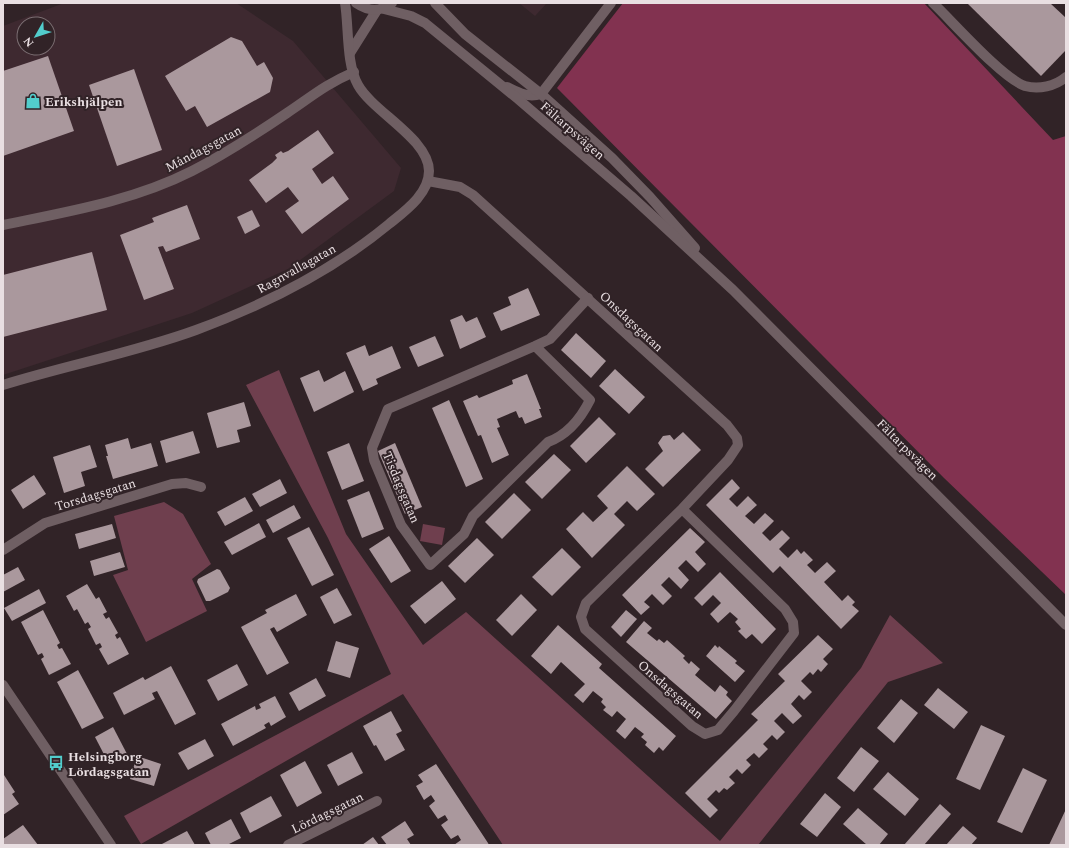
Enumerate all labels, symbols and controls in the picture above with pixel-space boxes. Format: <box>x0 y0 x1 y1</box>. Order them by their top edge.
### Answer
north arrow <box>16 16 56 56</box>
text: N <box>19 33 38 51</box>
shop icon: Erikshjälpen <box>24 92 42 110</box>
place label: Erikshjälpen <box>45 92 123 112</box>
street label: Fältarpsvägen <box>535 97 610 165</box>
street label: Måndagsgatan <box>162 120 246 177</box>
street label: Ragnvallagatan <box>253 239 340 299</box>
street label: Onsdagsgatan <box>595 287 668 357</box>
street label: Fältarpsvägen <box>872 414 943 485</box>
street label: Tisdagsgatan <box>377 448 425 527</box>
street label: Torsdagsgatan <box>52 473 139 517</box>
street label: Onsdagsgatan <box>633 655 708 724</box>
place label: Helsingborg Lördagsgatan <box>68 747 149 782</box>
bus stop icon: Helsingborg Lördagsgatan <box>47 754 65 772</box>
street label: Lördagsgatan <box>288 787 367 839</box>

